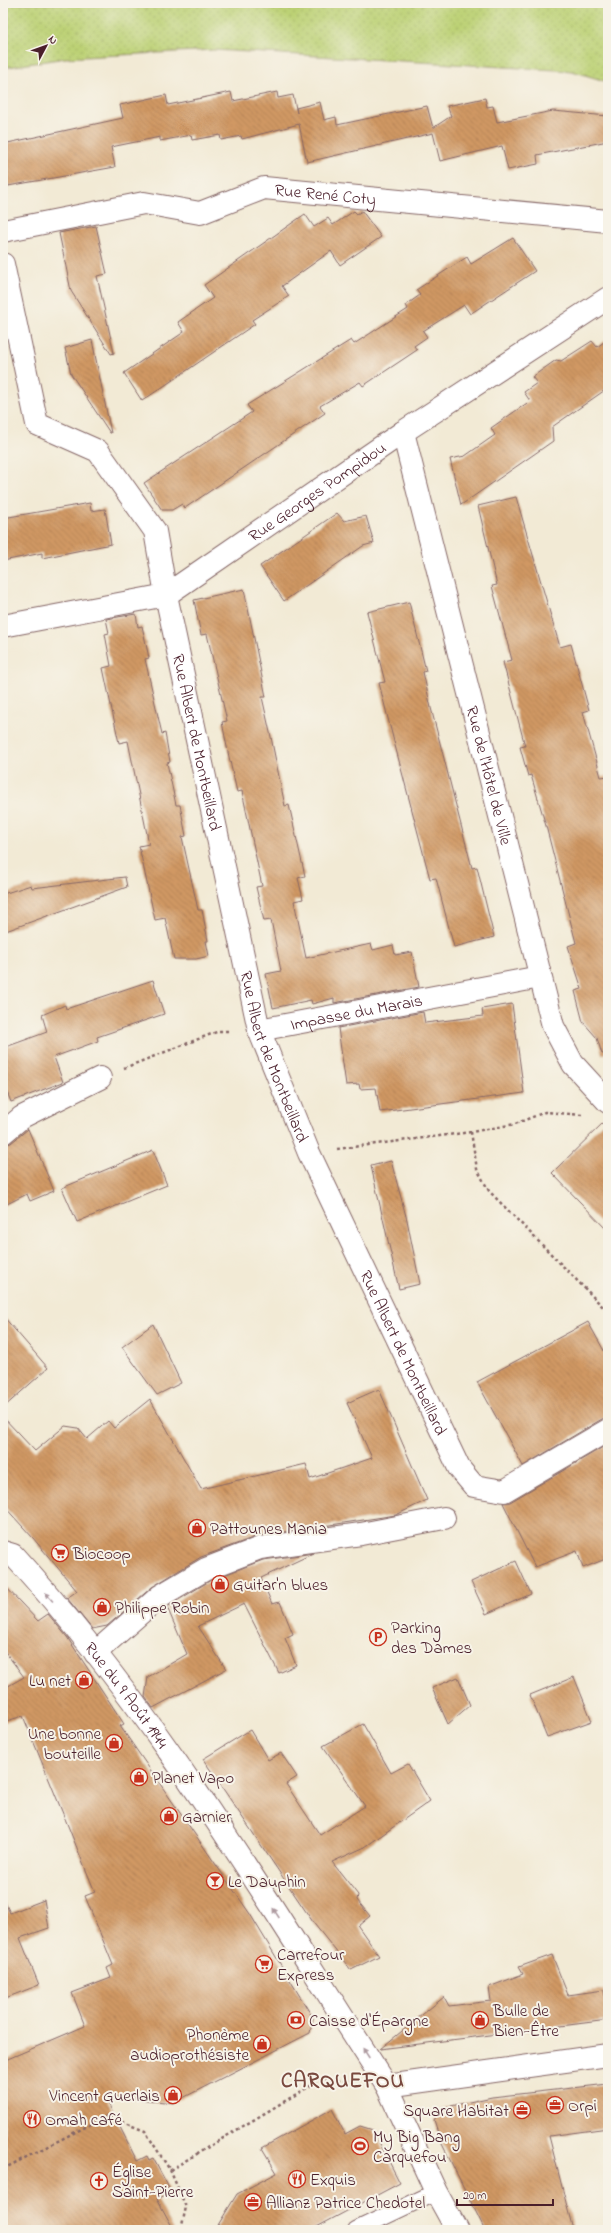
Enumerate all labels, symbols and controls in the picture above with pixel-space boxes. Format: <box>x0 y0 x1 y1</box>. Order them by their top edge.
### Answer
north arrow <box>26 26 66 66</box>
text: N <box>44 32 61 48</box>
street label: Rue René Coty <box>273 178 377 214</box>
street label: Rue Georges Pompidou <box>244 436 392 549</box>
street label: Rue Albert de Montbeillard <box>165 652 227 834</box>
street label: Rue de l'Hôtel de Ville <box>459 703 518 848</box>
street label: Rue Albert de Montbeillard <box>233 969 314 1147</box>
street label: Impasse du Marais <box>288 988 425 1038</box>
street label: Rue Albert de Montbeillard <box>353 1266 453 1440</box>
place label: Pattounes Mania <box>210 1517 327 1542</box>
shop icon: Pattounes Mania <box>187 1518 207 1538</box>
place label: Biocoop <box>72 1542 131 1567</box>
supermarket icon: Biocoop <box>50 1543 70 1563</box>
place label: Guitar'n blues <box>233 1573 328 1598</box>
shop icon: Guitar'n blues <box>210 1574 230 1594</box>
one-way arrow <box>44 1591 53 1602</box>
place label: Philippe Robin <box>115 1596 209 1621</box>
shop icon: Philippe Robin <box>92 1597 112 1617</box>
place label: Parking des Dames <box>391 1616 472 1661</box>
parking icon: Parking des Dames <box>368 1627 388 1647</box>
street label: Rue du 9 Août 1944 <box>78 1637 174 1754</box>
place label: Lu net <box>29 1669 71 1694</box>
shop icon: Lu net <box>74 1670 94 1690</box>
place label: Une bonne bouteille <box>28 1722 101 1767</box>
shop icon: Une bonne bouteille <box>104 1733 124 1753</box>
place label: Planet Vapo <box>152 1766 234 1791</box>
shop icon: Planet Vapo <box>129 1767 149 1787</box>
place label: Garnier <box>182 1805 232 1830</box>
shop icon: Garnier <box>159 1806 179 1826</box>
place label: Le Dauphin <box>228 1870 306 1895</box>
bar icon: Le Dauphin <box>205 1871 225 1891</box>
one-way arrow <box>272 1907 279 1919</box>
place label: Carrefour Express <box>277 1943 345 1988</box>
supermarket icon: Carrefour Express <box>254 1954 274 1974</box>
place label: Bulle de Bien-Être <box>492 1999 559 2044</box>
place label: Caisse d'Épargne <box>309 2009 429 2036</box>
bank icon: Caisse d'Épargne <box>286 2010 306 2030</box>
shop icon: Bulle de Bien-Être <box>470 2010 490 2030</box>
place label: Phonème audioprothésiste <box>130 2023 249 2068</box>
shop icon: Phonème audioprothésiste <box>252 2034 272 2054</box>
one-way arrow <box>362 2047 369 2059</box>
district label: CARQUEFOU <box>281 2067 405 2097</box>
place label: Vincent Guerlais <box>48 2084 160 2109</box>
shop icon: Vincent Guerlais <box>163 2085 183 2105</box>
place label: Orpi <box>568 2094 597 2119</box>
office icon: Orpi <box>545 2095 565 2115</box>
place label: Square Habitat <box>403 2099 509 2124</box>
office icon: Square Habitat <box>512 2100 532 2120</box>
place label: Omah café <box>45 2108 122 2133</box>
restaurant icon: Omah café <box>22 2109 42 2129</box>
place label: My Big Bang Carquefou <box>373 2125 460 2170</box>
sports icon: My Big Bang Carquefou <box>350 2136 370 2156</box>
place label: Église Saint-Pierre <box>112 2160 194 2205</box>
place label: Exquis <box>310 2168 356 2193</box>
restaurant icon: Exquis <box>287 2169 307 2189</box>
church icon: Église Saint-Pierre <box>89 2171 109 2191</box>
scale bar <box>457 2181 553 2207</box>
text: 20 m <box>463 2187 486 2205</box>
place label: Allianz Patrice Chedotel <box>266 2191 425 2216</box>
office icon: Allianz Patrice Chedotel <box>243 2192 263 2212</box>

